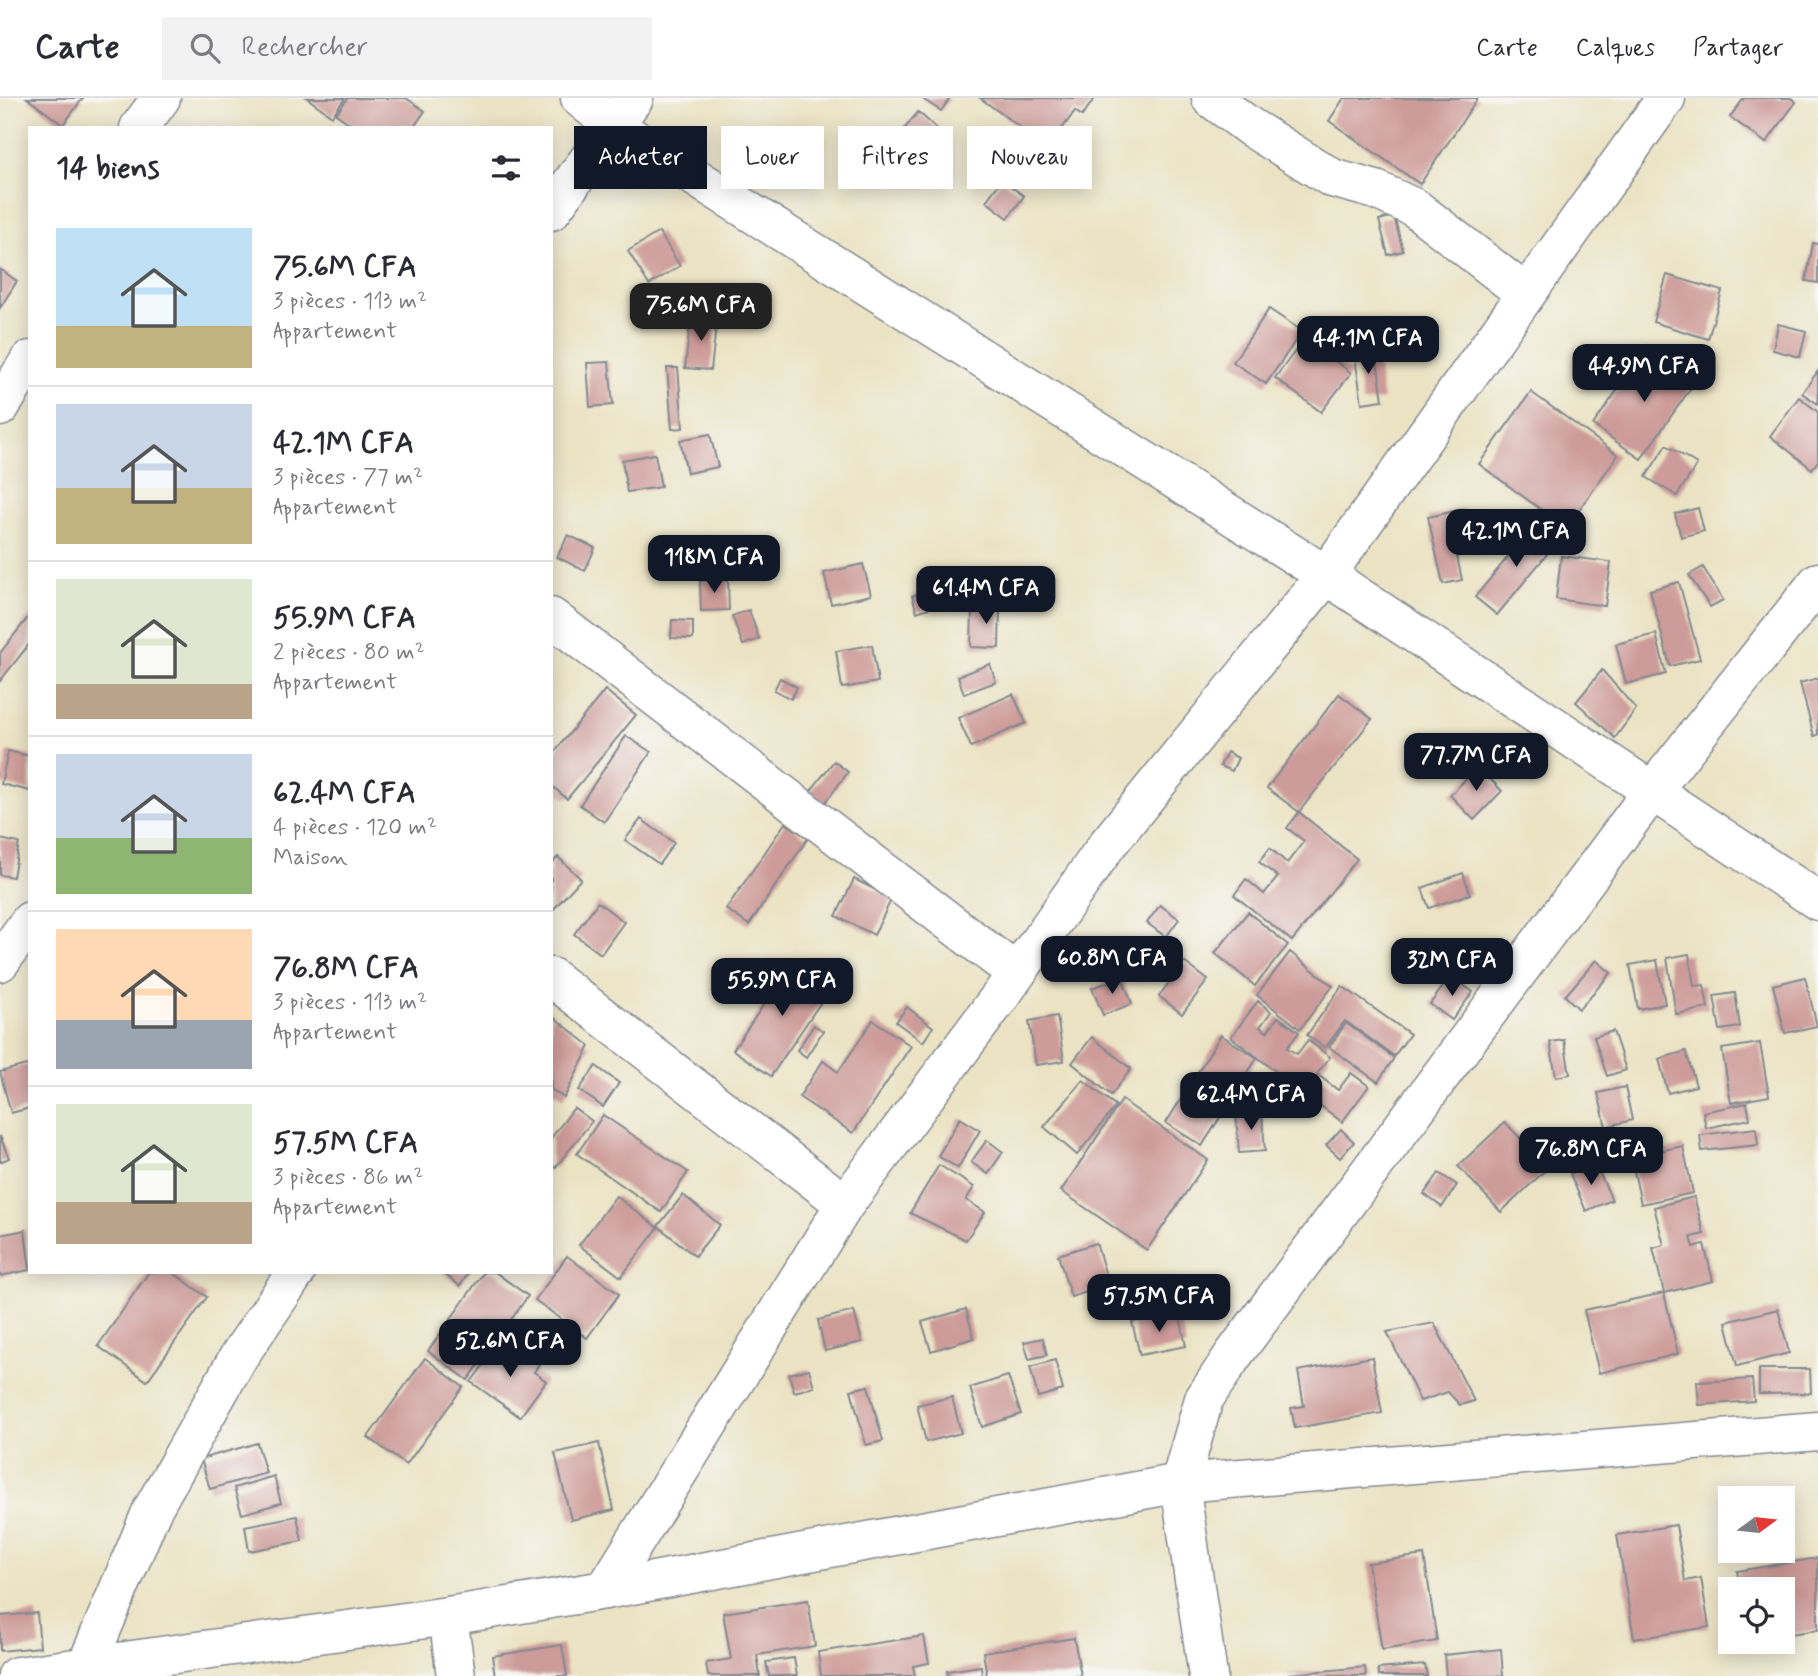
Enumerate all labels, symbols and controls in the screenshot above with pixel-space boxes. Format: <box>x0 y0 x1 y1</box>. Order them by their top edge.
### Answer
search box <box>162 17 652 80</box>
text: Carte <box>35 26 120 70</box>
icon: search <box>186 29 224 67</box>
text: Rechercher <box>242 31 368 65</box>
text: Carte <box>1476 33 1538 64</box>
text: Calques <box>1576 33 1655 64</box>
text: Partager <box>1693 33 1783 64</box>
chip: Acheter <box>574 126 707 189</box>
chip: Louer <box>721 126 824 189</box>
chip: Filtres <box>838 126 953 189</box>
chip: Nouveau <box>967 126 1092 189</box>
text: 14 biens <box>56 149 160 188</box>
icon: filters <box>487 149 525 187</box>
text: 75.6M CFA <box>273 248 417 287</box>
icon: home <box>112 256 196 340</box>
pin: 75.6M CFA <box>621 284 781 343</box>
text: 3 pièces · 113 m² <box>273 287 427 317</box>
text: 75.6M CFA <box>646 291 756 321</box>
pin: 44.1M CFA <box>1288 316 1448 376</box>
text: Appartement <box>273 317 397 347</box>
text: 44.1M CFA <box>1313 324 1423 354</box>
pin: 44.9M CFA <box>1564 344 1724 404</box>
text: 44.9M CFA <box>1589 352 1699 382</box>
text: 42.1M CFA <box>273 424 414 463</box>
icon: home <box>112 432 196 516</box>
text: 3 pièces · 77 m² <box>273 463 423 493</box>
text: Appartement <box>273 493 397 523</box>
pin: 42.1M CFA <box>1436 510 1596 569</box>
text: 42.1M CFA <box>1462 517 1570 547</box>
pin: 118M CFA <box>642 536 786 595</box>
text: 118M CFA <box>664 543 764 573</box>
pin: 61.4M CFA <box>906 566 1066 626</box>
text: 61.4M CFA <box>932 574 1040 604</box>
text: 55.9M CFA <box>273 599 416 638</box>
icon: home <box>112 607 196 691</box>
text: 2 pièces · 80 m² <box>273 638 425 668</box>
text: Appartement <box>273 668 397 698</box>
pin: 77.7M CFA <box>1396 734 1556 793</box>
text: 77.7M CFA <box>1420 741 1532 771</box>
text: 62.4M CFA <box>273 774 416 813</box>
icon: home <box>112 782 196 866</box>
text: 4 pièces · 120 m² <box>273 813 437 843</box>
text: Maison <box>273 843 348 873</box>
pin: 60.8M CFA <box>1032 936 1192 996</box>
pin: 32M CFA <box>1387 939 1517 998</box>
text: 60.8M CFA <box>1057 944 1167 974</box>
text: 32M CFA <box>1407 946 1497 976</box>
text: 76.8M CFA <box>273 949 419 988</box>
icon: home <box>112 957 196 1041</box>
pin: 55.9M CFA <box>702 958 862 1018</box>
text: 55.9M CFA <box>727 966 837 996</box>
text: 3 pièces · 113 m² <box>273 988 427 1018</box>
text: Appartement <box>273 1018 397 1048</box>
pin: 62.4M CFA <box>1171 1072 1331 1132</box>
text: 62.4M CFA <box>1196 1080 1306 1110</box>
text: 57.5M CFA <box>273 1124 418 1163</box>
pin: 76.8M CFA <box>1511 1128 1671 1187</box>
icon: home <box>112 1132 196 1216</box>
text: 76.8M CFA <box>1535 1135 1647 1165</box>
text: 3 pièces · 86 m² <box>273 1163 423 1193</box>
text: Appartement <box>273 1193 397 1223</box>
pin: 57.5M CFA <box>1079 1274 1239 1334</box>
text: 57.5M CFA <box>1103 1282 1215 1312</box>
pin: 52.6M CFA <box>430 1320 590 1379</box>
text: 52.6M CFA <box>455 1327 565 1357</box>
north arrow <box>1718 1486 1796 1563</box>
map controls <box>1718 1486 1795 1654</box>
button: locate <box>1718 1577 1795 1654</box>

